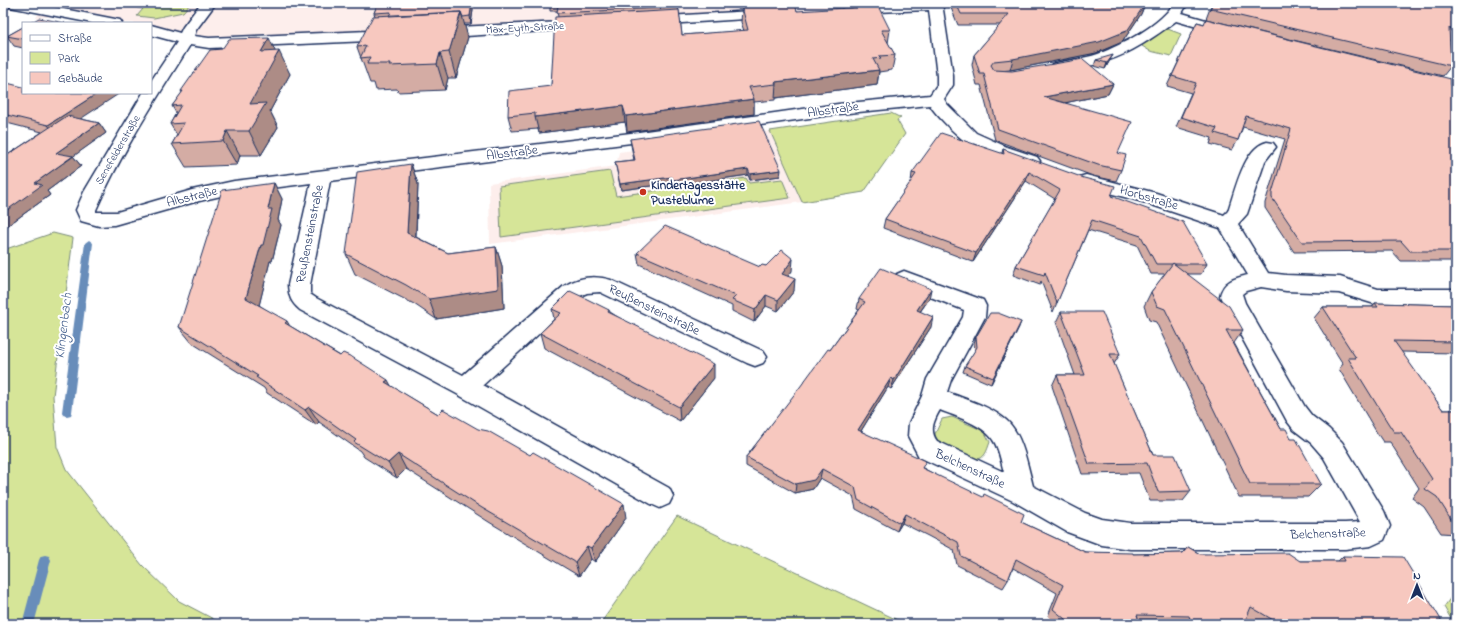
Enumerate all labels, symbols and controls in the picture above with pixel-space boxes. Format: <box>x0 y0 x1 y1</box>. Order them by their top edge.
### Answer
street label: Max-Eyth-Straße <box>485 18 565 39</box>
legend <box>22 22 152 94</box>
text: Straße <box>58 30 92 48</box>
text: Park <box>58 50 80 68</box>
text: Gebäude <box>58 70 103 88</box>
street label: Albstraße <box>806 97 860 123</box>
street label: Senefelderstraße <box>92 112 144 188</box>
street label: Albstraße <box>485 140 539 166</box>
place label: Kindertagesstätte Pusteblume <box>651 176 746 210</box>
street label: Albstraße <box>165 181 220 212</box>
street label: Horbstraße <box>1118 181 1181 215</box>
street label: Reußensteinstraße <box>291 183 329 285</box>
marker: Kindertagesstätte Pusteblume <box>638 187 648 197</box>
street label: Reußensteinstraße <box>605 280 703 340</box>
water label: Klingenbach <box>50 292 78 360</box>
street label: Belchenstraße <box>931 444 1008 494</box>
street label: Belchenstraße <box>1289 523 1366 545</box>
north arrow <box>1397 565 1437 605</box>
text: N <box>1413 568 1421 584</box>

